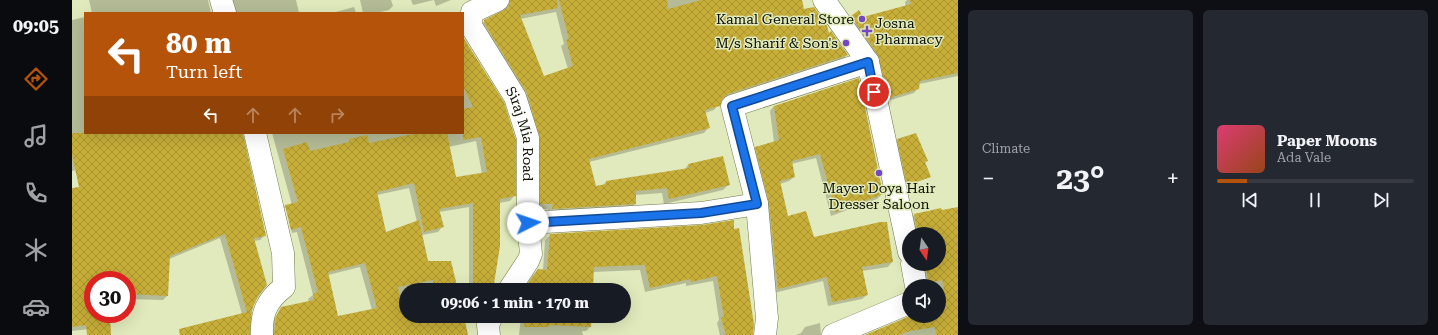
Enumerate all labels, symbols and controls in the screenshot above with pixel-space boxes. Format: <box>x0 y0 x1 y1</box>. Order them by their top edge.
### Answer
place label: Kamal General Store <box>716 11 854 27</box>
marker: Kamal General Store <box>857 14 867 24</box>
text: 09:05 <box>13 15 59 36</box>
place label: Josna Pharmacy <box>875 15 943 47</box>
marker: Josna Pharmacy <box>862 26 872 36</box>
text: 80 m <box>166 27 231 60</box>
icon: left <box>100 28 152 80</box>
place label: M/s Sharif & Son's <box>715 35 838 51</box>
marker: M/s Sharif & Son's <box>841 38 851 48</box>
text: Turn left <box>166 61 242 82</box>
icon: directions <box>22 65 50 93</box>
pin <box>857 75 891 109</box>
icon: arrive <box>863 81 885 103</box>
street label: Siraj Mia Road <box>502 83 536 182</box>
icon: left <box>200 104 222 126</box>
icon: ahead <box>242 104 264 126</box>
icon: ahead <box>284 104 306 126</box>
icon: right <box>326 104 348 126</box>
icon: music <box>22 122 50 150</box>
text: Paper Moons <box>1277 132 1377 150</box>
text: Climate <box>982 141 1030 156</box>
text: Ada Vale <box>1277 150 1331 165</box>
text: 23° <box>1056 161 1105 196</box>
text: − <box>982 166 994 191</box>
text: + <box>1167 166 1179 191</box>
marker: Mayer Doya Hair Dresser Saloon <box>874 168 884 178</box>
icon: phone <box>22 179 50 207</box>
place label: Mayer Doya Hair Dresser Saloon <box>822 180 936 212</box>
icon: previous <box>1239 189 1261 211</box>
icon: pause <box>1304 189 1326 211</box>
icon: next <box>1370 189 1392 211</box>
position arrow <box>507 202 549 244</box>
north arrow <box>902 227 946 271</box>
map controls <box>902 227 946 323</box>
icon: climate <box>22 236 50 264</box>
speed limit sign: 30 <box>84 271 136 323</box>
button: sound <box>902 279 946 323</box>
icon: car <box>22 293 50 321</box>
text: 09:06 · 1 min · 170 m <box>441 294 589 312</box>

